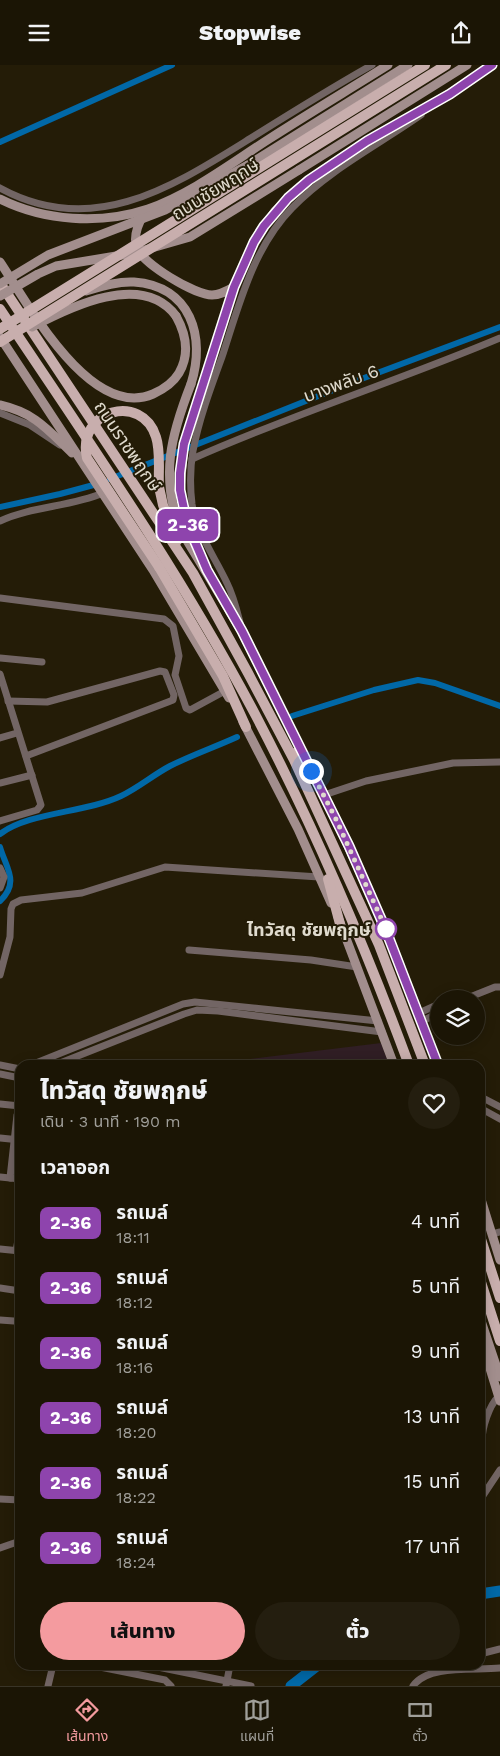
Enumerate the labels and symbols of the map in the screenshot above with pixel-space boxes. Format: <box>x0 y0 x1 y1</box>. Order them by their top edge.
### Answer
street label: ถนนชัยพฤกษ์ <box>167 154 263 224</box>
street label: บางพลับ 6 <box>300 360 382 406</box>
street label: ถนนราชพฤกษ์ <box>90 397 166 495</box>
line badge: 2-36 <box>153 509 223 541</box>
your location <box>299 759 324 784</box>
marker: ไทวัสดุ ชัยพฤกษ์ <box>375 918 397 940</box>
place label: ไทวัสดุ ชัยพฤกษ์ <box>247 919 371 941</box>

